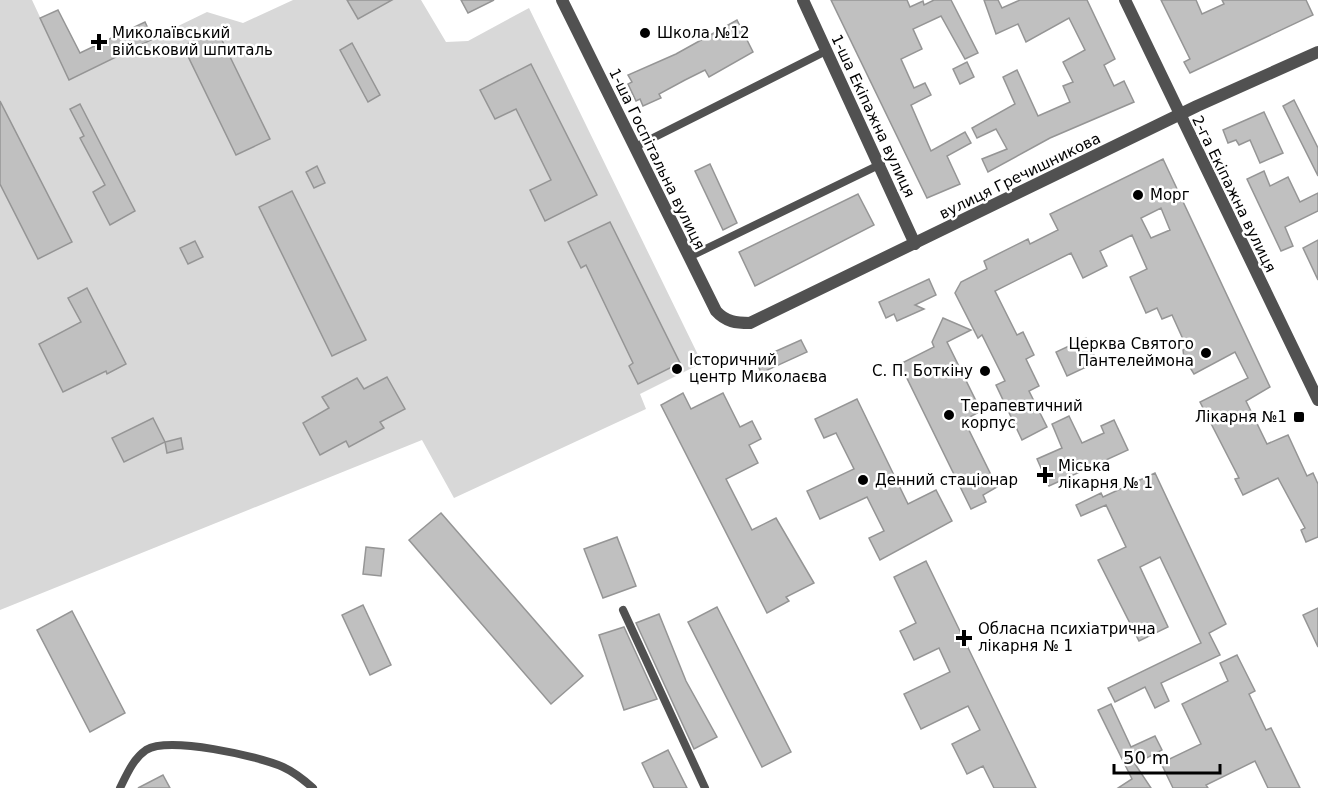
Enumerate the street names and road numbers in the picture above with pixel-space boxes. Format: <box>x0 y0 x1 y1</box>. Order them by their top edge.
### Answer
street label: 1-ша Екіпажна вулиця <box>827 32 919 200</box>
street label: 1-ша Госпітальна вулиця <box>605 65 709 253</box>
street label: 2-га Екіпажна вулиця <box>1188 113 1280 275</box>
street label: вулиця Гречишникова <box>936 129 1104 223</box>

